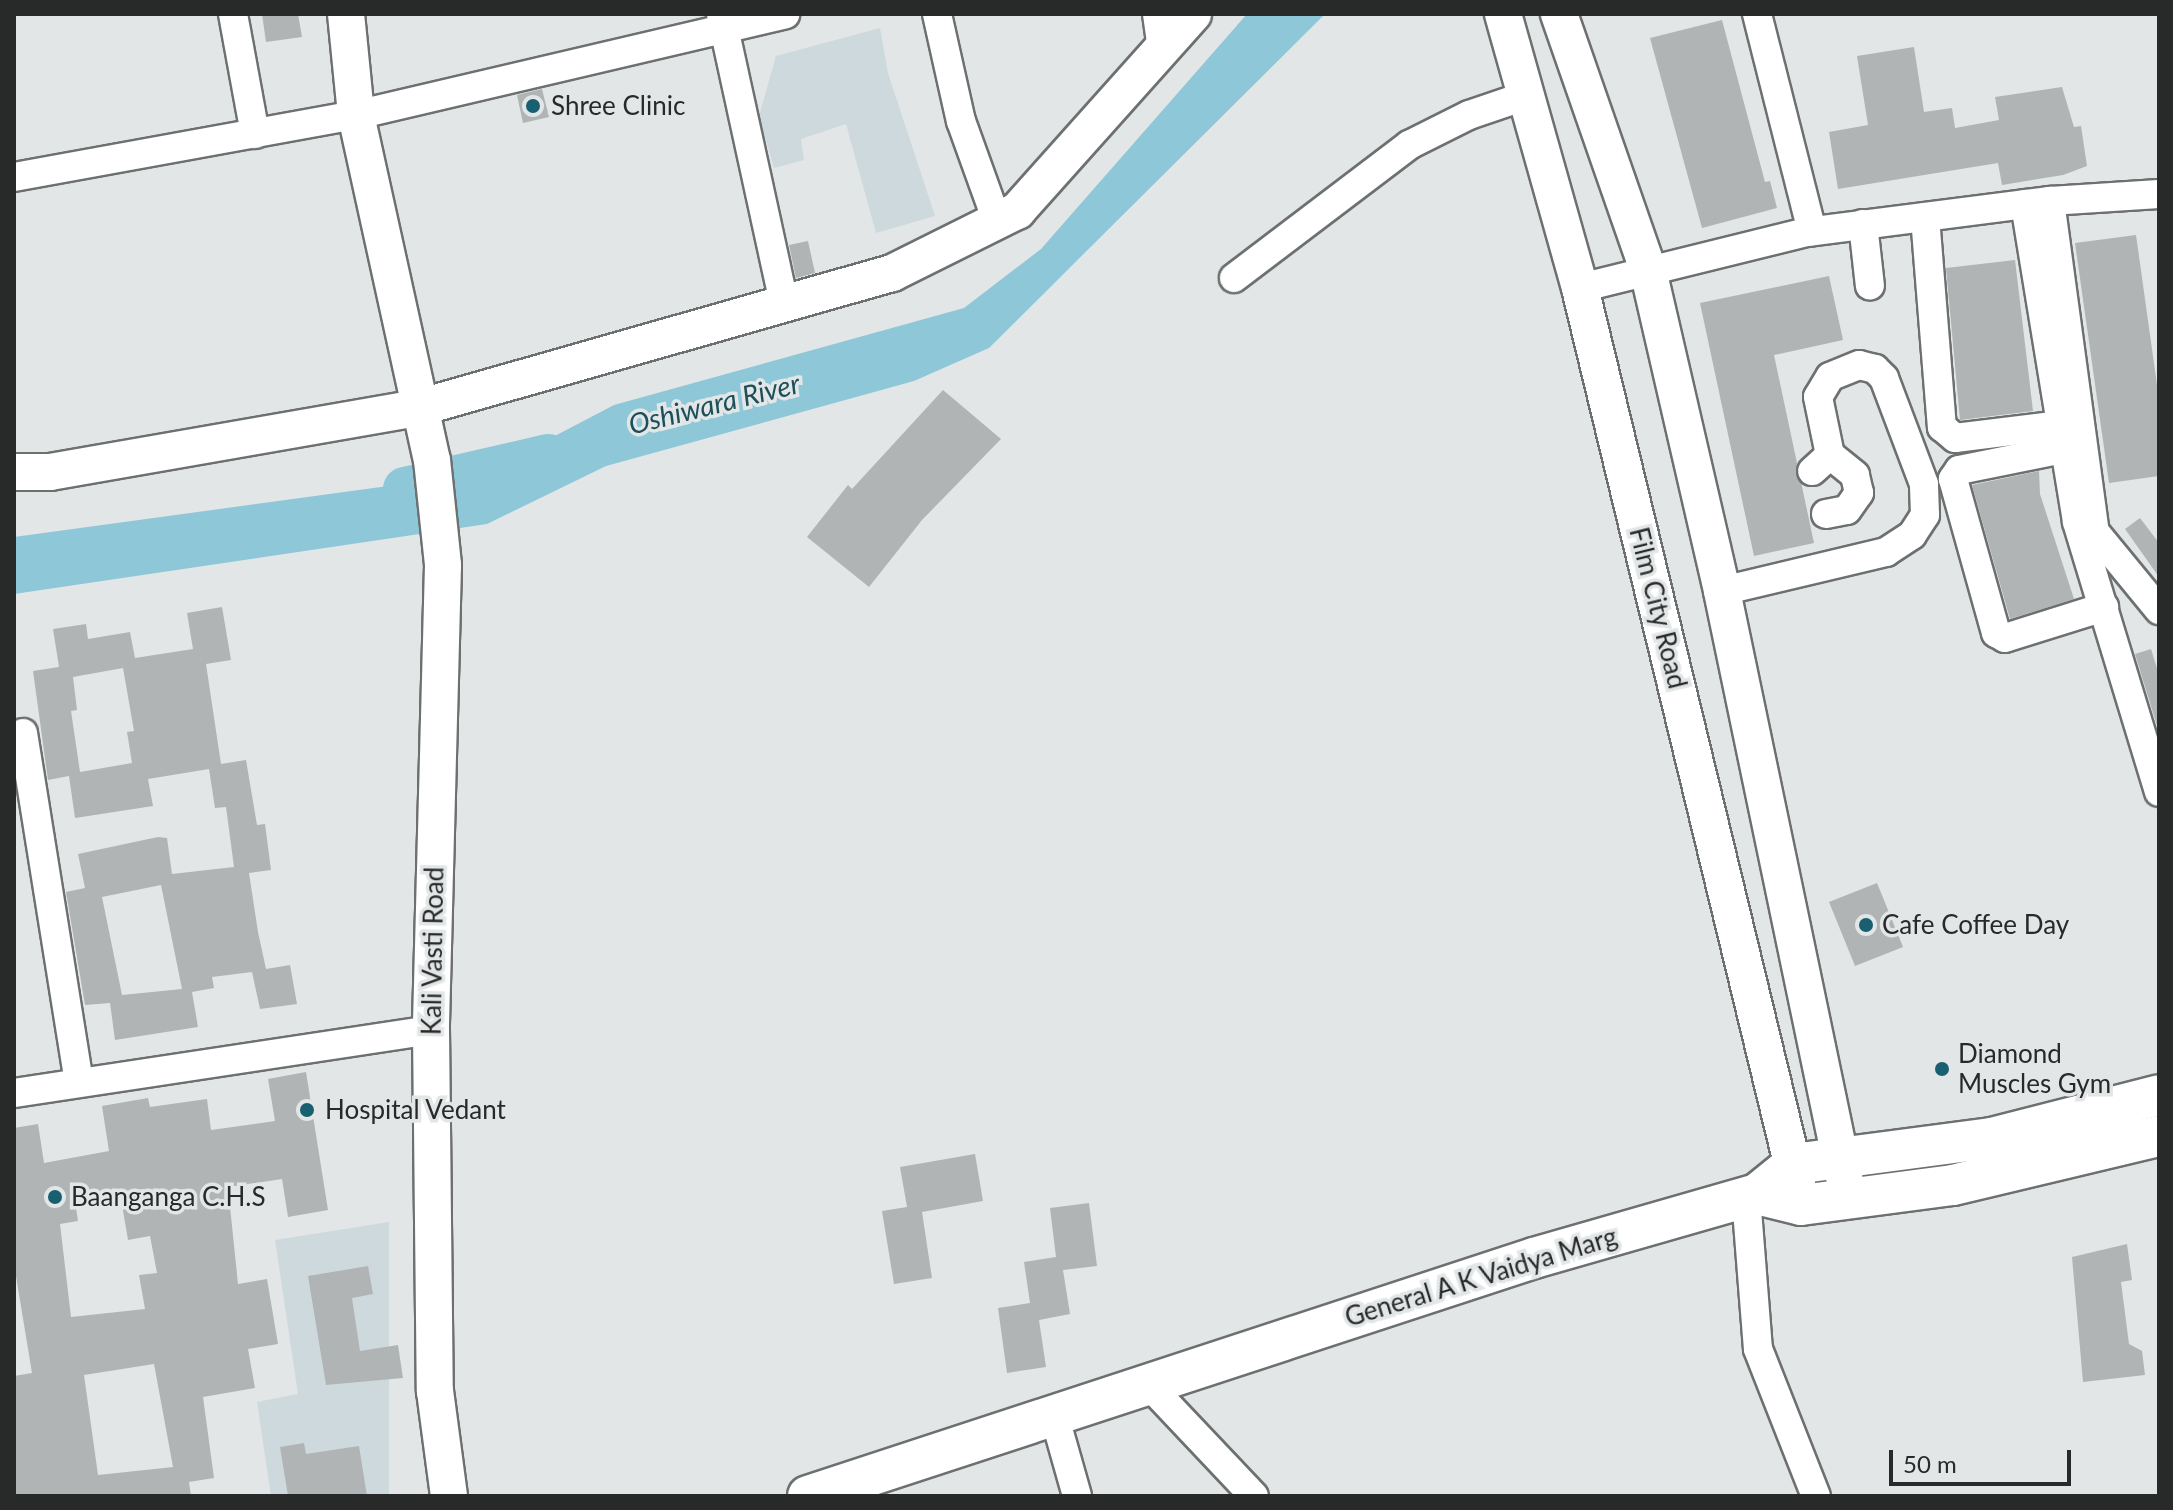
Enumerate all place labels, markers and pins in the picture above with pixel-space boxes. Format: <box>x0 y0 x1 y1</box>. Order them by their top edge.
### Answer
place label: Shree Clinic <box>551 90 685 122</box>
marker: Shree Clinic <box>522 95 544 117</box>
place label: Cafe Coffee Day <box>1882 909 2069 941</box>
marker: Cafe Coffee Day <box>1857 916 1875 934</box>
place label: Diamond Muscles Gym <box>1958 1038 2111 1100</box>
marker: Diamond Muscles Gym <box>1933 1060 1951 1078</box>
place label: Hospital Vedant <box>325 1094 507 1126</box>
marker: Hospital Vedant <box>296 1099 318 1121</box>
place label: Baanganga C.H.S <box>71 1181 266 1213</box>
marker: Baanganga C.H.S <box>46 1188 64 1206</box>

